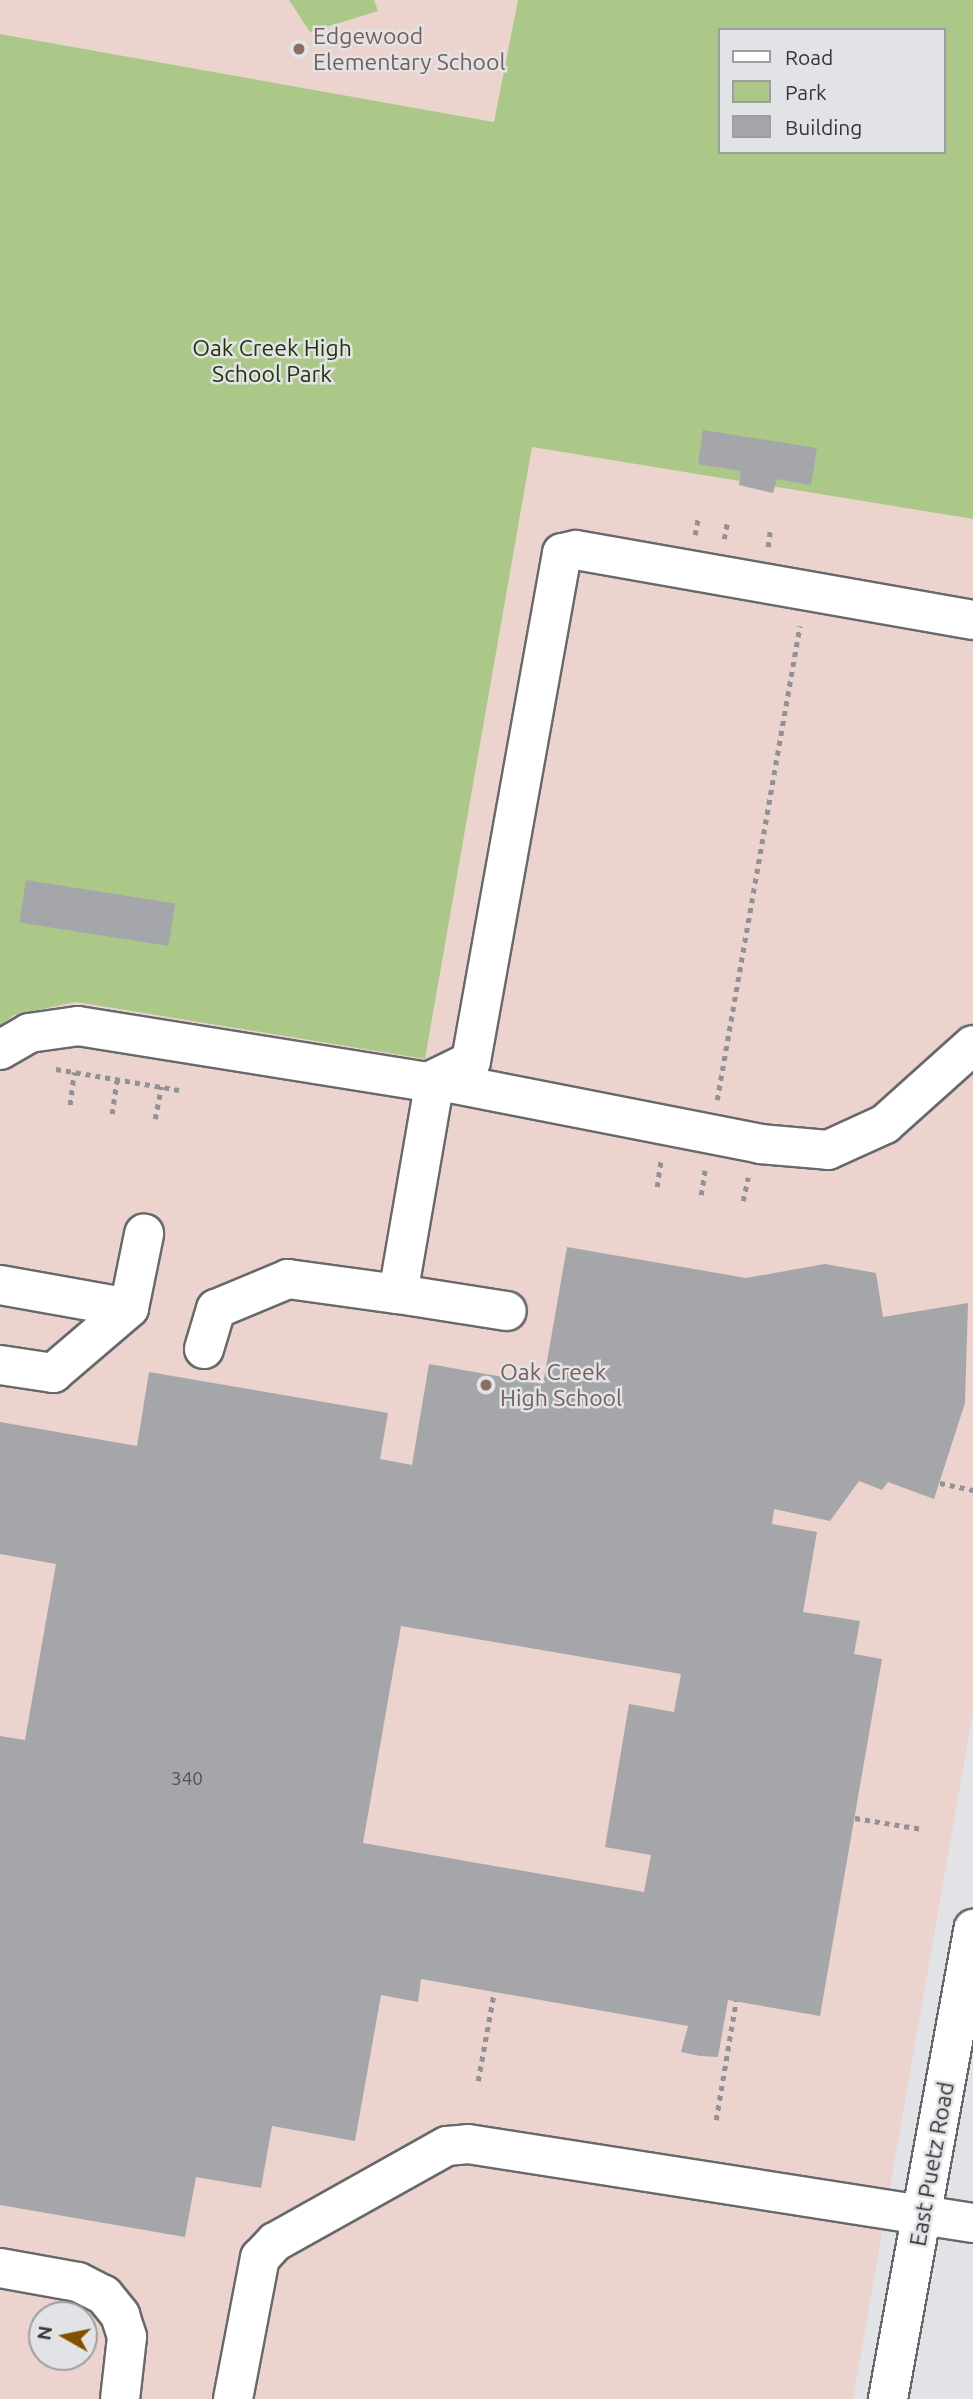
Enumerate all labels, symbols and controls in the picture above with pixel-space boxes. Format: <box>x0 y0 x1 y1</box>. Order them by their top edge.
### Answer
place label: Edgewood Elementary School <box>313 22 506 76</box>
legend <box>718 28 945 154</box>
marker: Edgewood Elementary School <box>291 41 307 57</box>
text: Road <box>785 45 833 69</box>
text: Park <box>785 80 827 104</box>
text: Building <box>785 115 862 139</box>
park label: Oak Creek High School Park <box>192 334 352 388</box>
place label: Oak Creek High School <box>500 1358 622 1412</box>
marker: Oak Creek High School <box>478 1377 494 1393</box>
house number: 340 <box>171 1768 203 1790</box>
street label: East Puetz Road <box>904 2080 960 2248</box>
north arrow <box>28 2301 98 2371</box>
text: N <box>32 2324 56 2342</box>

